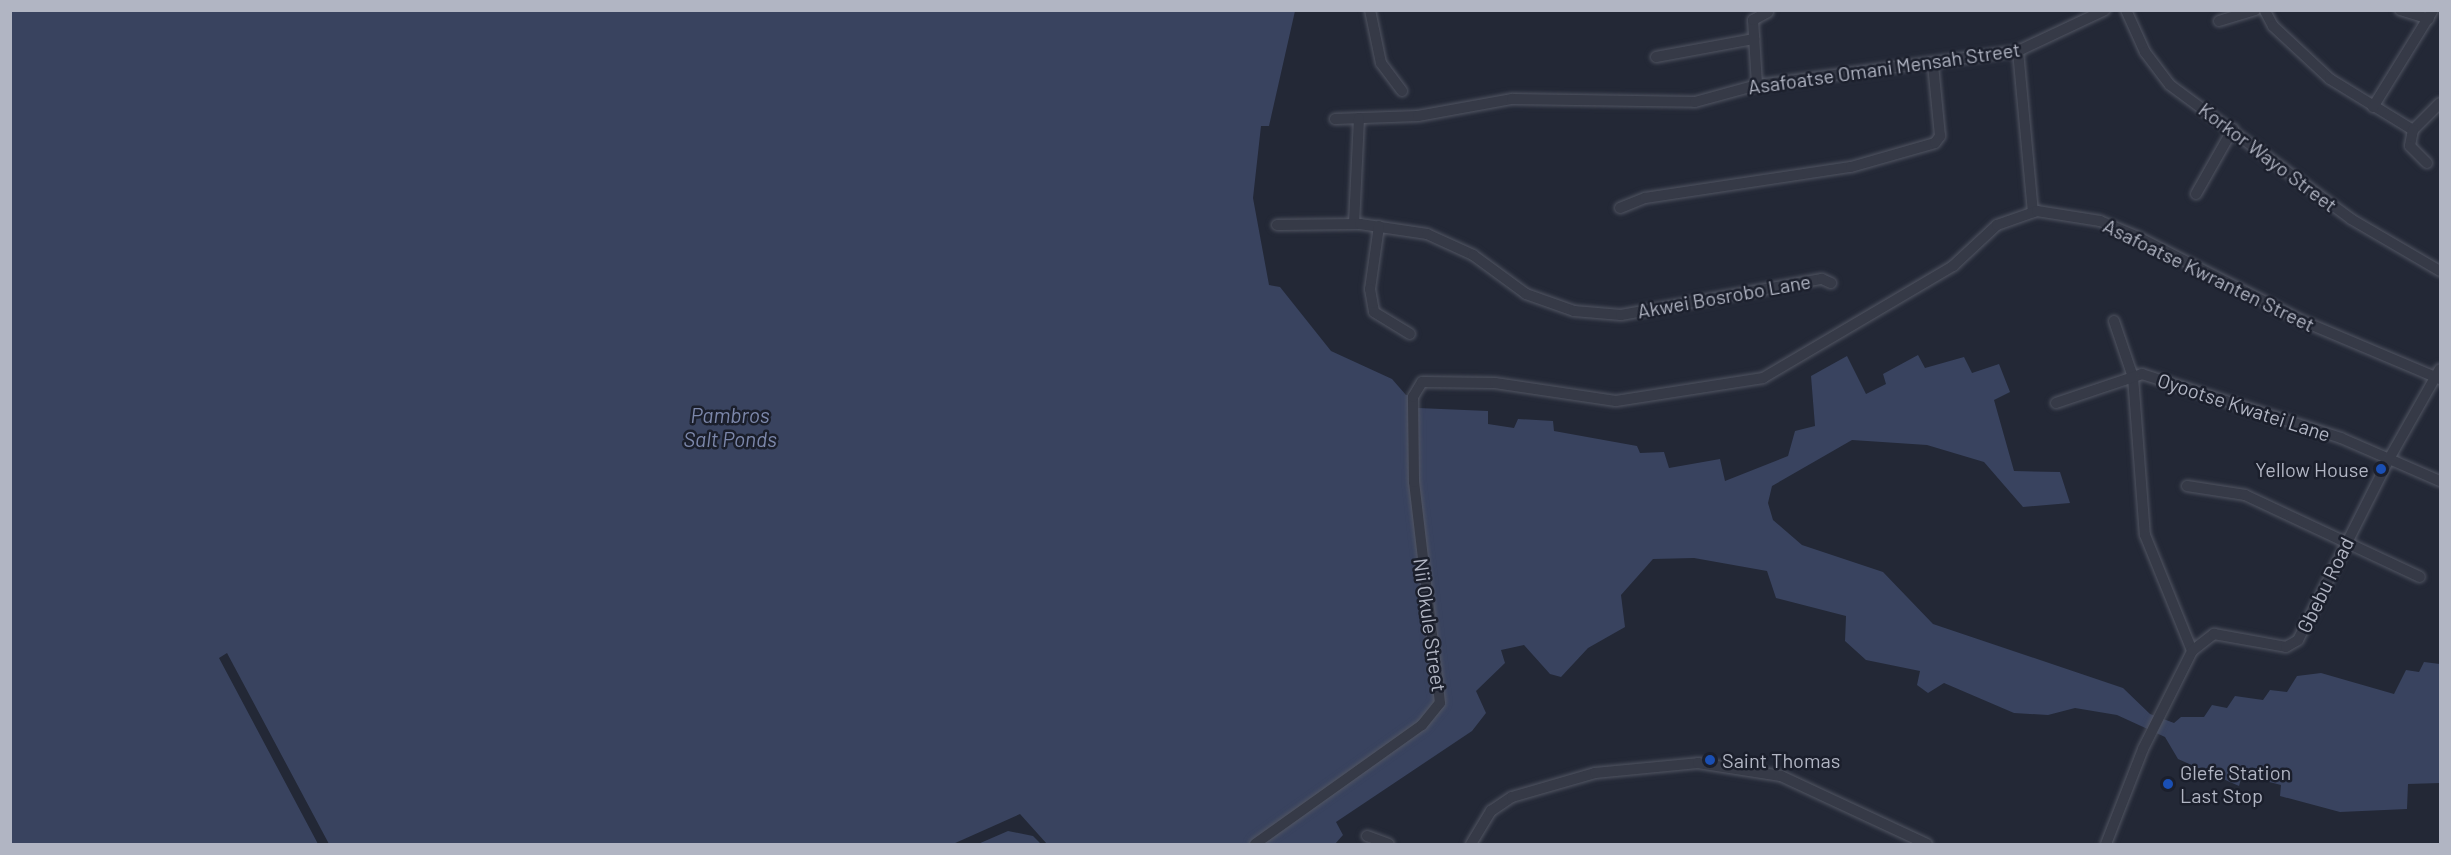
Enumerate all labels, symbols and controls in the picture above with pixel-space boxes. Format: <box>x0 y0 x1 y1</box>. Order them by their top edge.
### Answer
street label: Asafoatse Omani Mensah Street <box>1746 37 2022 99</box>
street label: Korkor Wayo Street <box>2194 97 2342 217</box>
street label: Asafoatse Kwranten Street <box>2099 213 2319 337</box>
street label: Akwei Bosrobo Lane <box>1635 269 1813 323</box>
street label: Oyootse Kwatei Lane <box>2155 368 2333 446</box>
water label: Pambros Salt Ponds <box>683 402 777 452</box>
place label: Yellow House <box>2255 457 2369 481</box>
marker: Yellow House <box>2374 462 2388 476</box>
street label: Gbebu Road <box>2292 533 2358 637</box>
street label: Nii Okule Street <box>1409 557 1451 693</box>
place label: Saint Thomas <box>1722 748 1840 772</box>
marker: Saint Thomas <box>1703 753 1717 767</box>
place label: Glefe Station Last Stop <box>2180 760 2291 807</box>
marker: Glefe Station Last Stop <box>2161 777 2175 791</box>

